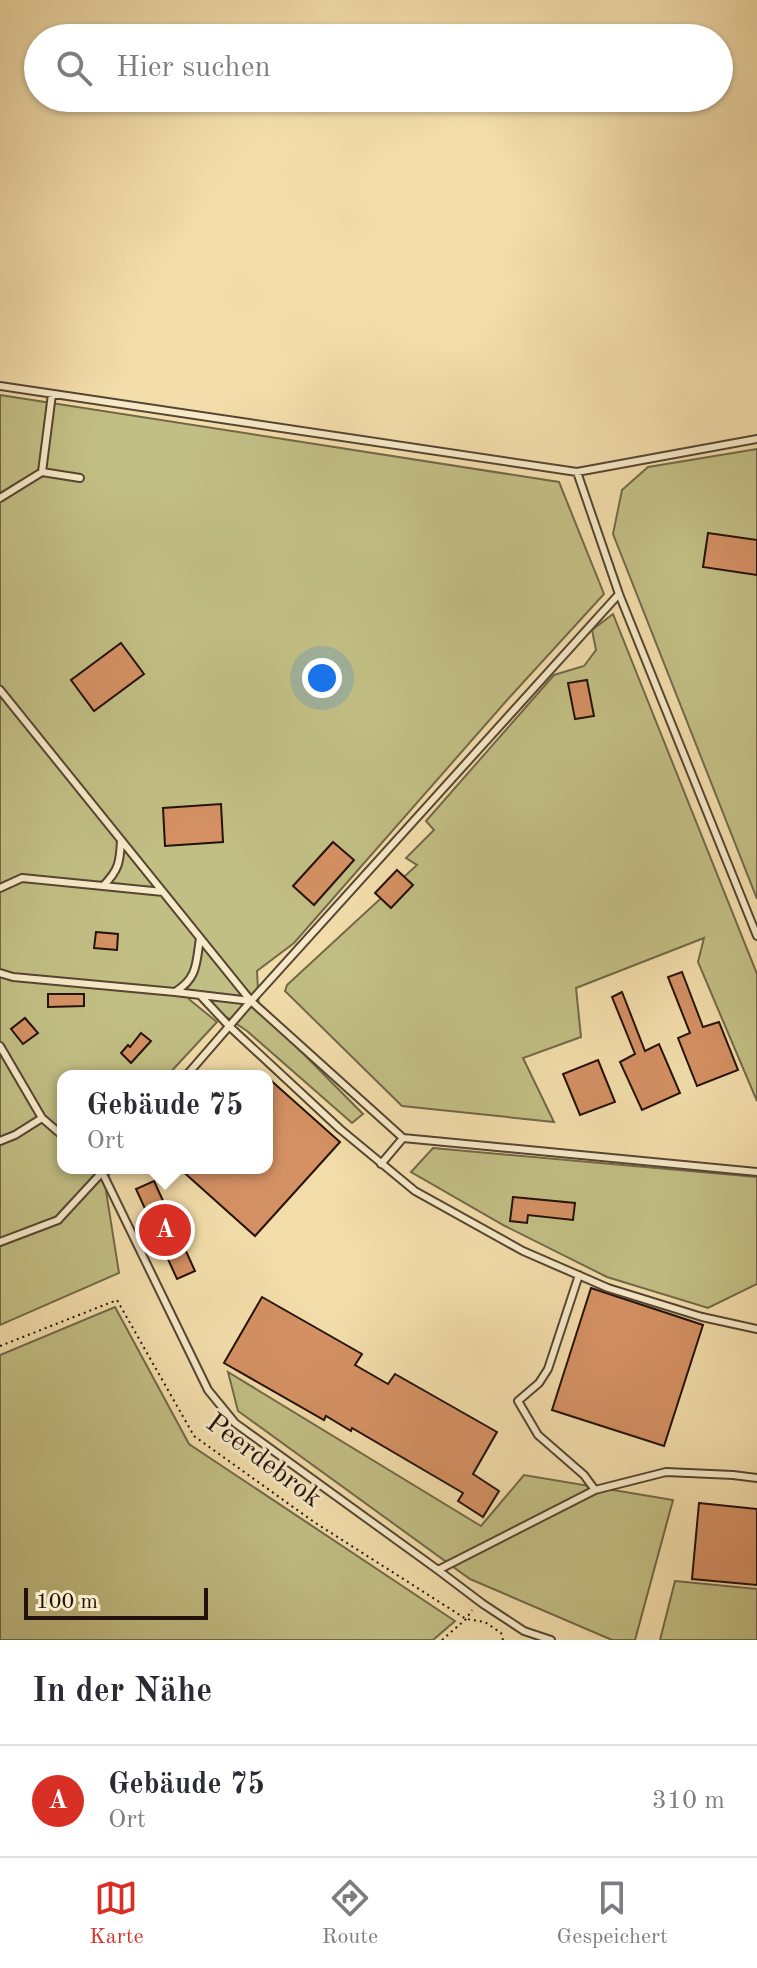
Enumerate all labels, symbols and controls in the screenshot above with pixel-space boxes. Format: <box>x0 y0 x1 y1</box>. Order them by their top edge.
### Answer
search box <box>24 24 733 112</box>
icon: search <box>52 46 96 90</box>
text: Hier suchen <box>116 53 271 83</box>
your location <box>302 658 342 698</box>
popup <box>57 1070 273 1174</box>
text: Gebäude 75 <box>87 1091 243 1121</box>
text: Ort <box>87 1128 125 1154</box>
pin: A <box>139 1200 191 1260</box>
street label: Peerdebrok <box>200 1409 326 1514</box>
scale bar <box>24 1584 208 1620</box>
text: 100 m <box>36 1591 98 1613</box>
text: In der Nähe <box>32 1675 212 1709</box>
text: Gebäude 75 <box>108 1770 265 1800</box>
text: A <box>48 1788 68 1814</box>
text: 310 m <box>652 1788 725 1814</box>
text: Ort <box>108 1807 146 1833</box>
tab: Karte <box>89 1876 144 1951</box>
tab: Route <box>322 1876 378 1951</box>
tab: Gespeichert <box>556 1876 668 1951</box>

